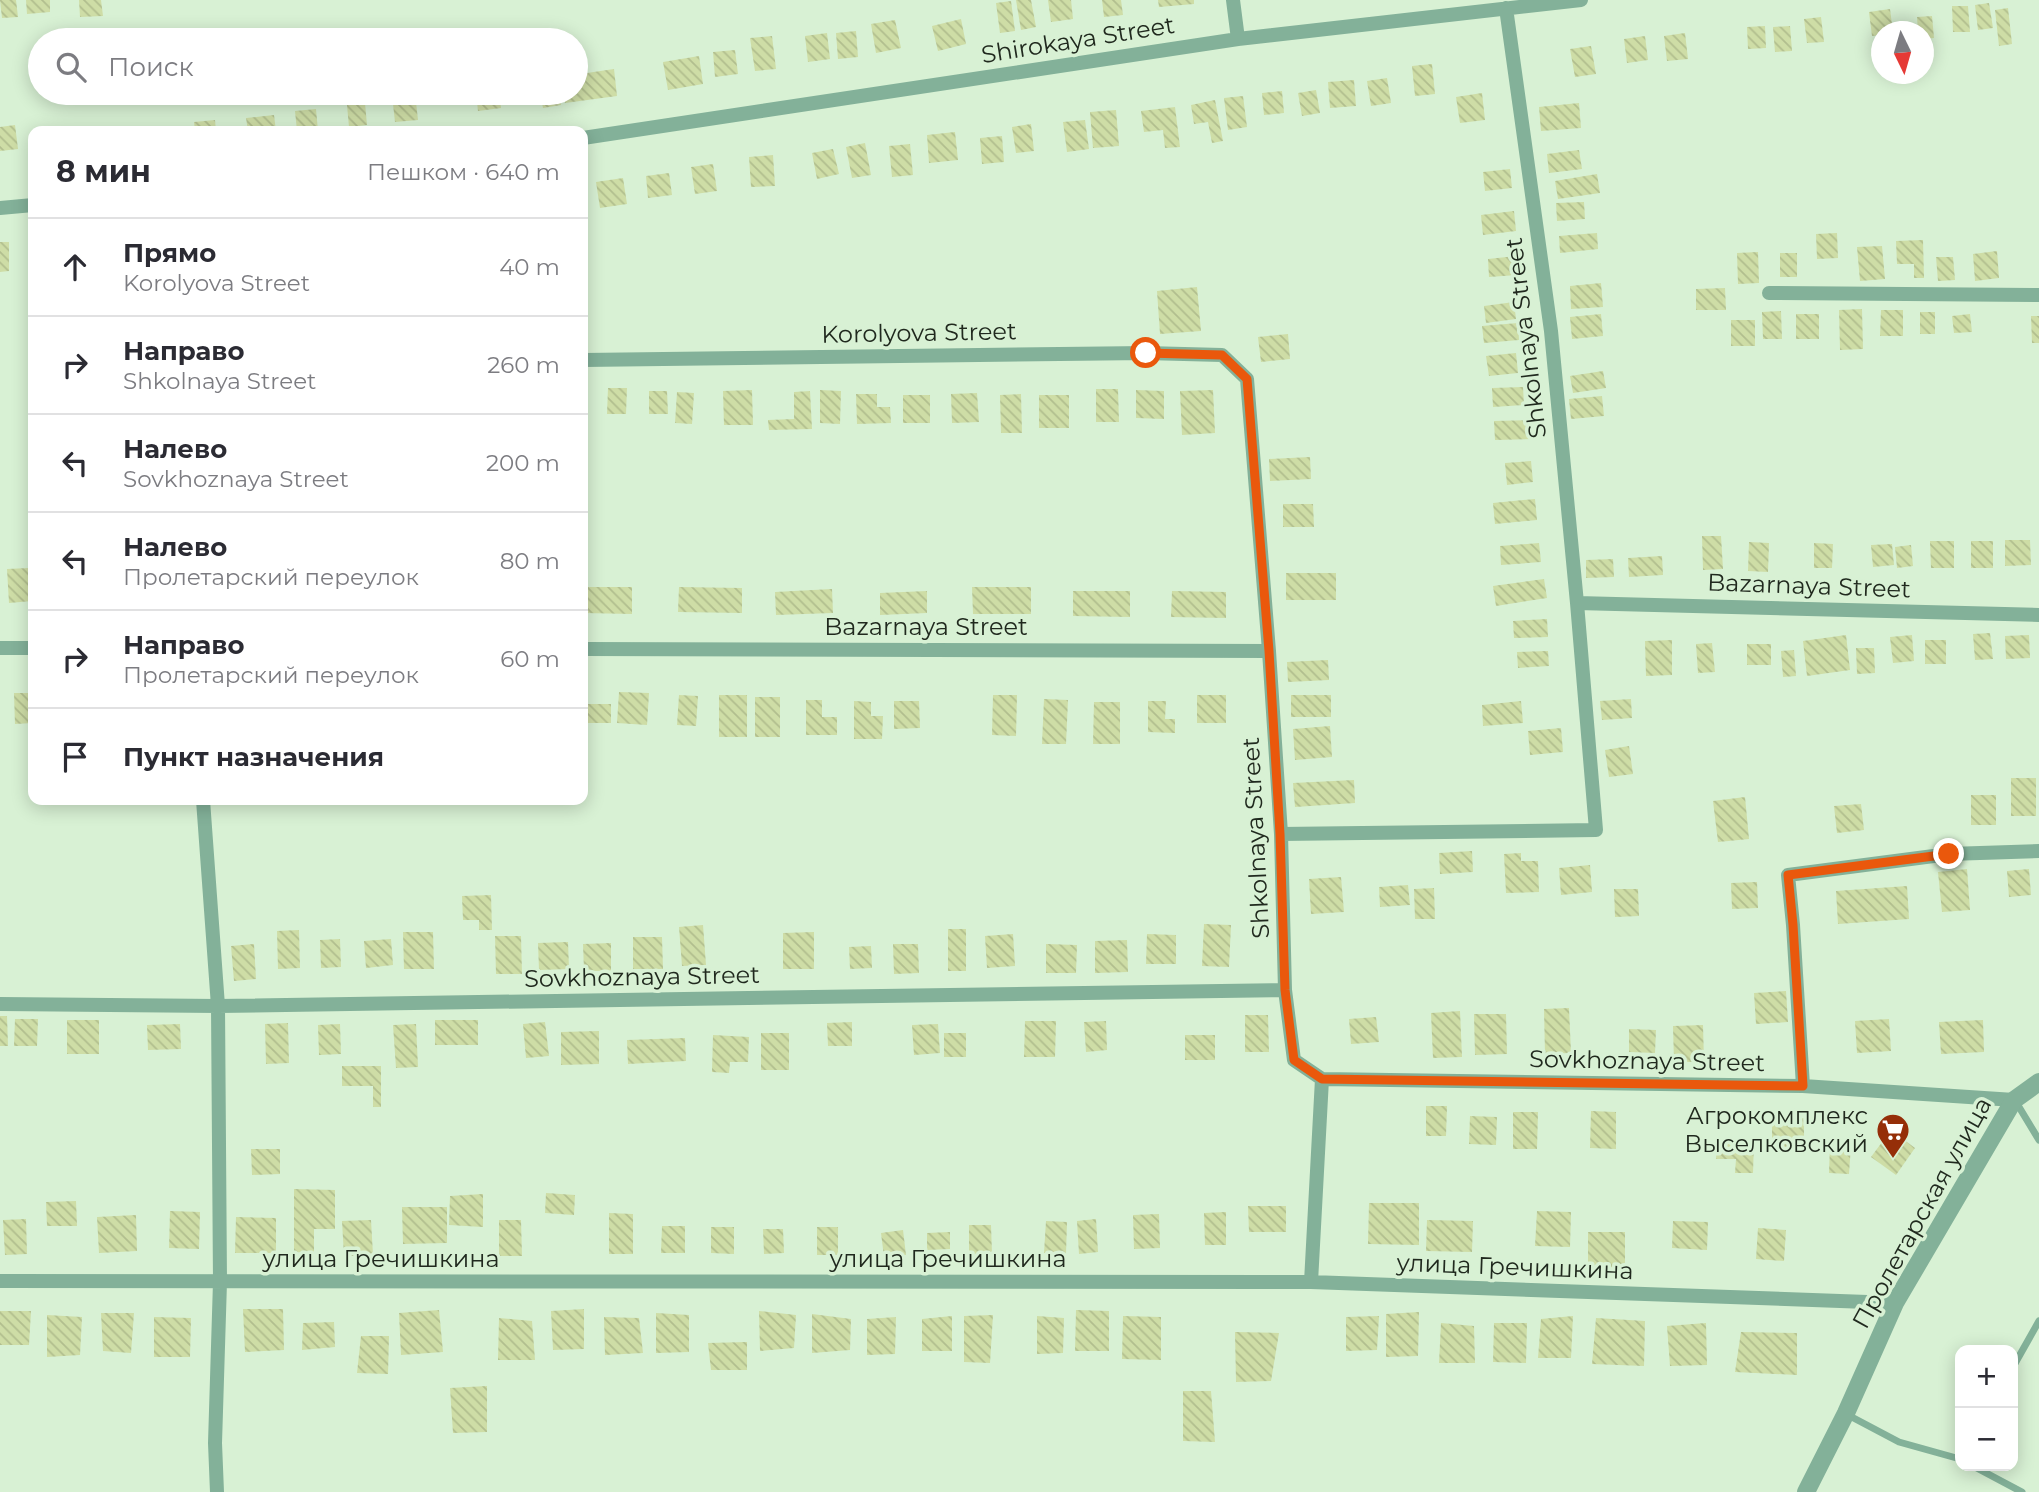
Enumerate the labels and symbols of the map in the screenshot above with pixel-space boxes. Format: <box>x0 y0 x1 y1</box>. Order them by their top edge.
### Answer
street label: Shirokaya Street <box>979 10 1177 69</box>
north arrow <box>1871 21 1934 84</box>
street label: Shkolnaya Street <box>1499 236 1552 440</box>
street label: Korolyova Street <box>821 316 1017 349</box>
route start <box>1130 337 1161 368</box>
street label: Bazarnaya Street <box>1707 567 1912 604</box>
street label: Bazarnaya Street <box>824 612 1028 641</box>
street label: Shkolnaya Street <box>1236 736 1275 940</box>
route end <box>1933 838 1964 869</box>
street label: Sovkhoznaya Street <box>524 960 760 993</box>
street label: Sovkhoznaya Street <box>1529 1044 1765 1077</box>
street label: Пролетарская улица <box>1846 1092 1997 1333</box>
place label: Агрокомплекс Выселковский <box>1684 1101 1868 1158</box>
supermarket icon: Агрокомплекс Выселковский <box>1874 1111 1912 1160</box>
street label: улица Гречишкина <box>261 1244 500 1273</box>
street label: улица Гречишкина <box>828 1244 1067 1273</box>
street label: улица Гречишкина <box>1395 1248 1634 1285</box>

